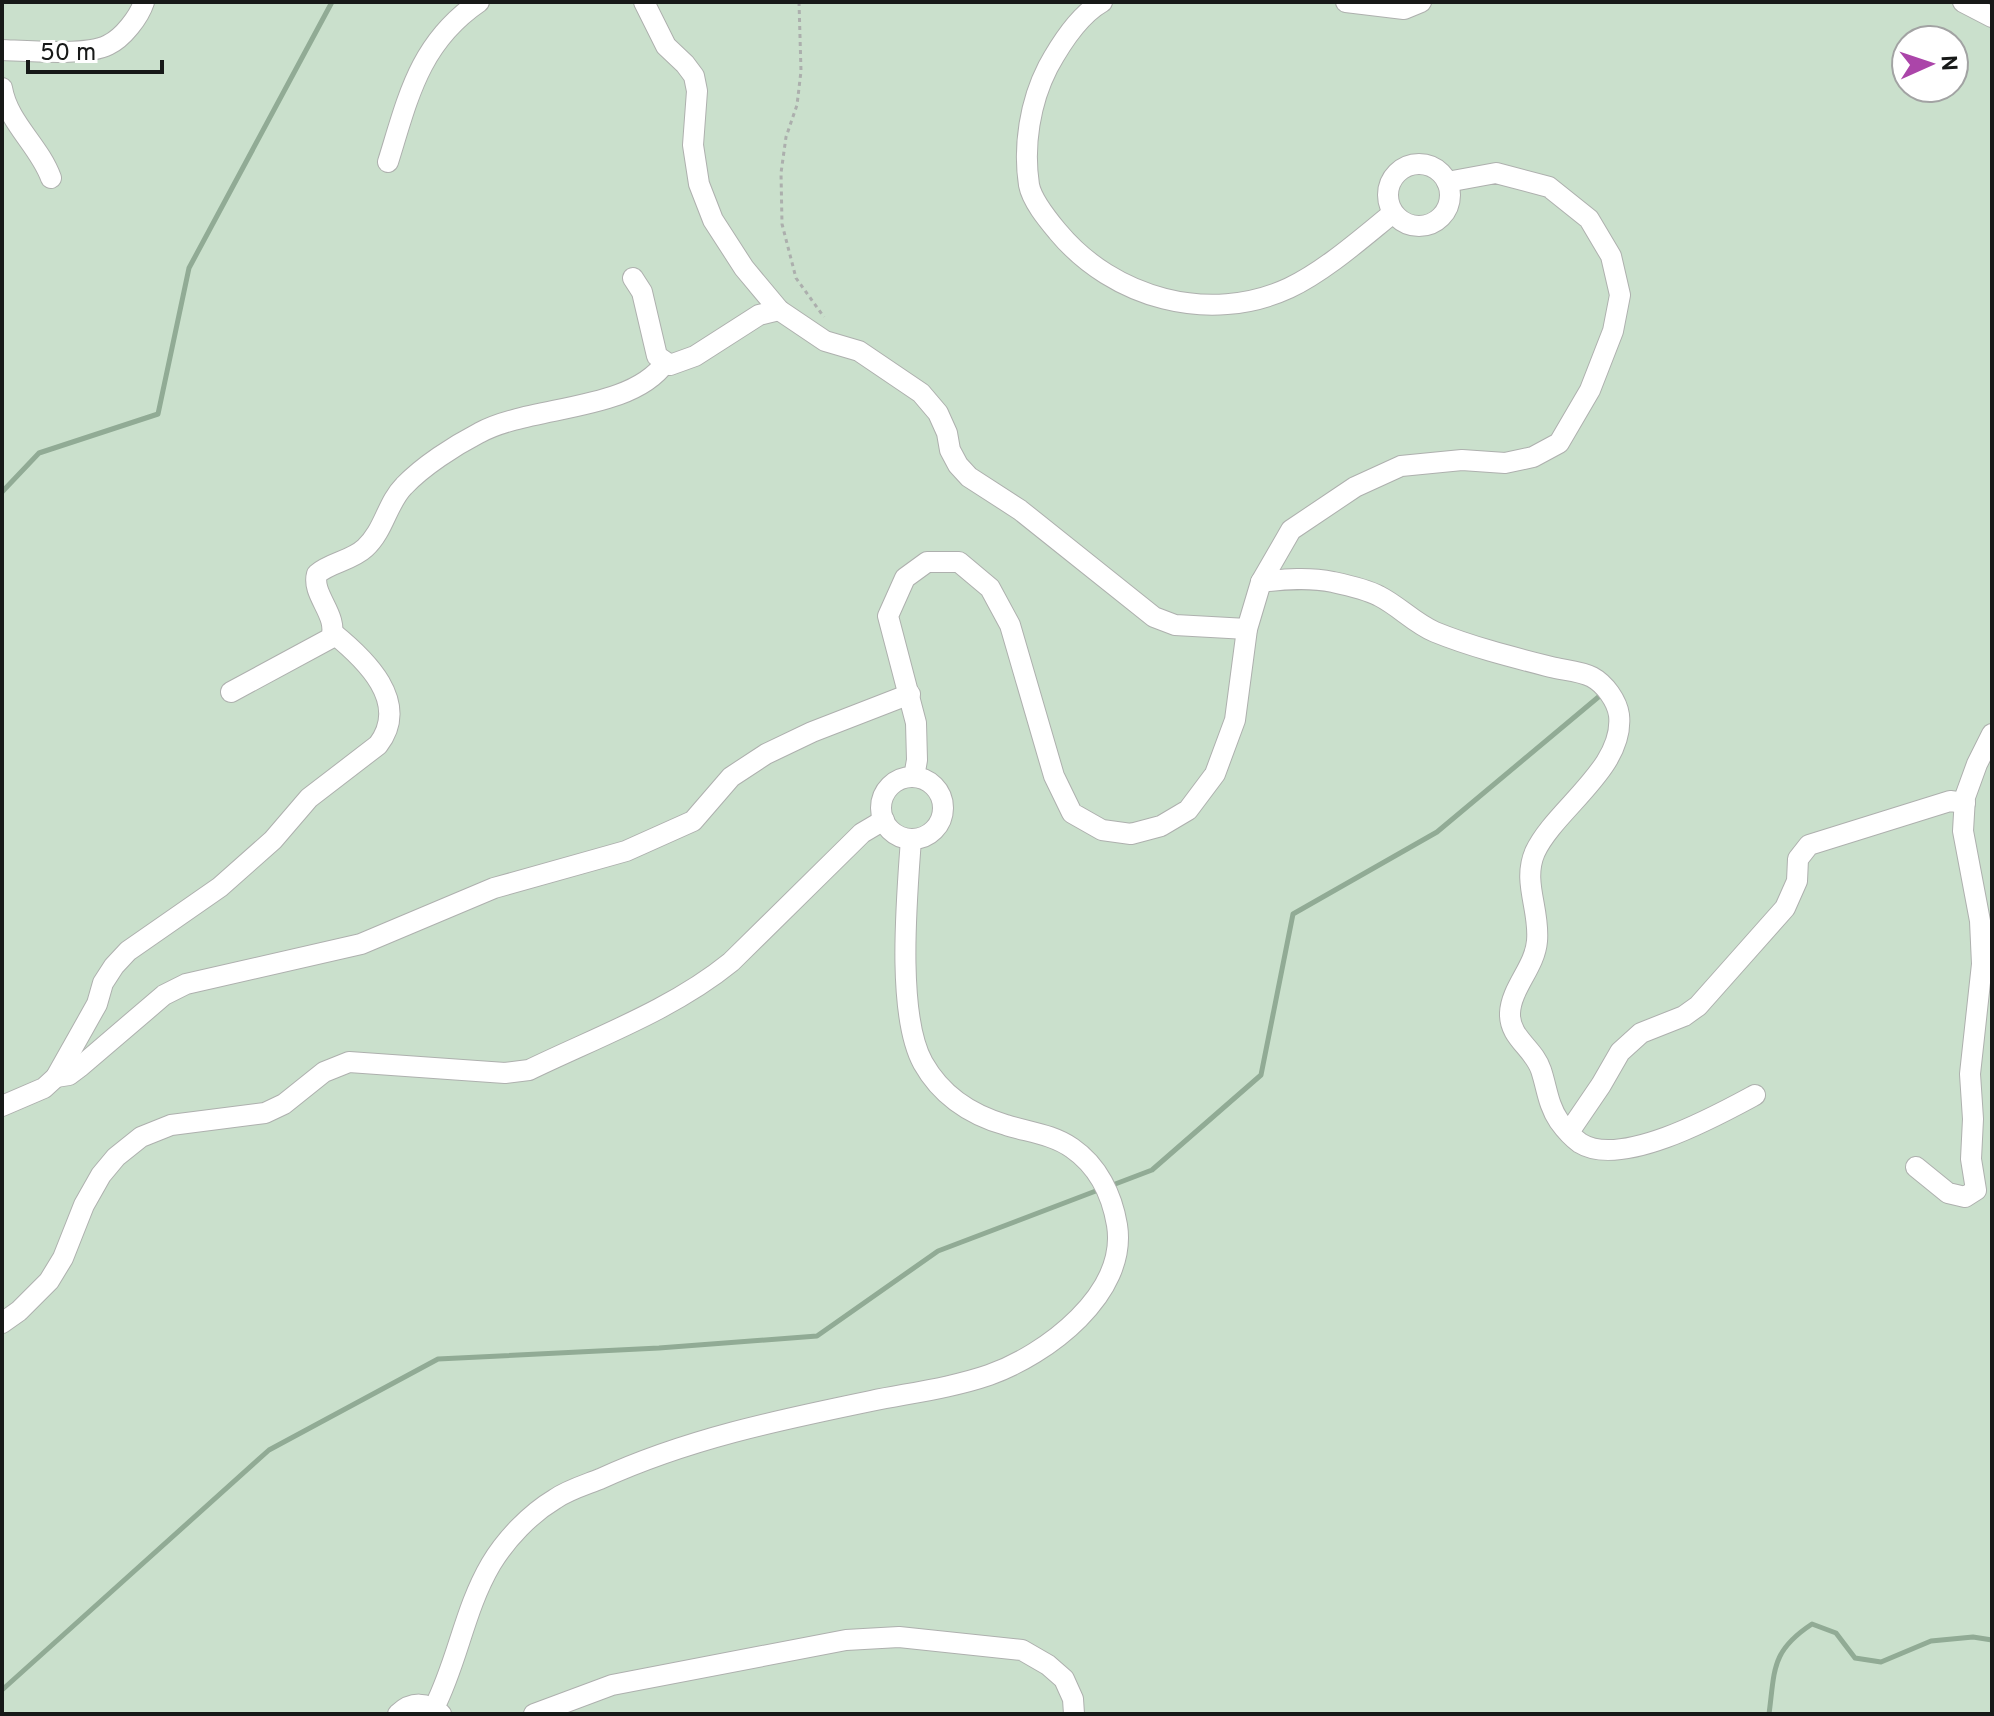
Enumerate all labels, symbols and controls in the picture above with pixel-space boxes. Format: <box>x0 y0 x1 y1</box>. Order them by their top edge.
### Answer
scale bar <box>28 24 162 74</box>
north arrow <box>1890 24 1970 104</box>
text: 50 m <box>40 39 96 69</box>
text: N <box>1934 54 1961 72</box>

